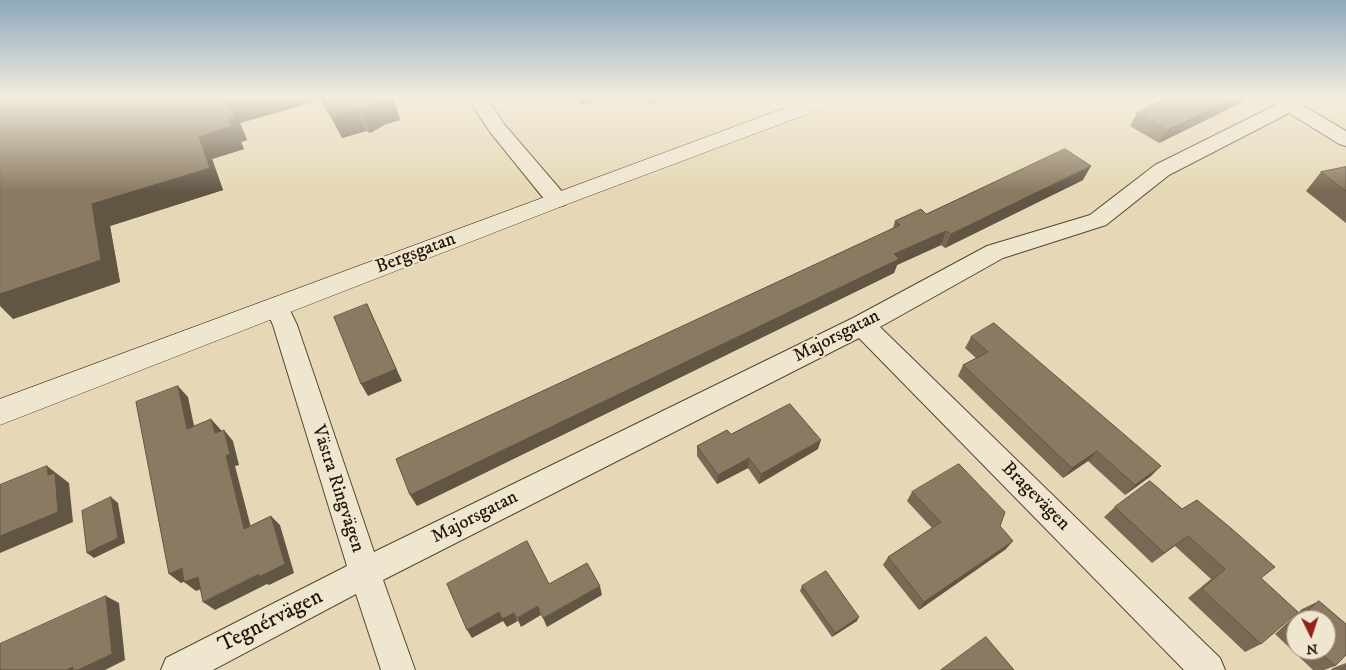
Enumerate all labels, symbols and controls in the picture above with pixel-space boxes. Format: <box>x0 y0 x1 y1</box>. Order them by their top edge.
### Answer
street label: Bergsgatan <box>373 228 459 280</box>
street label: Majorsgatan <box>790 306 884 368</box>
street label: Västra Ringvägen <box>306 423 368 555</box>
street label: Bragevägen <box>996 458 1074 536</box>
street label: Majorsgatan <box>428 487 522 549</box>
street label: Tegnérvägen <box>214 584 328 660</box>
north arrow <box>1286 610 1336 660</box>
text: N <box>1306 640 1318 658</box>

